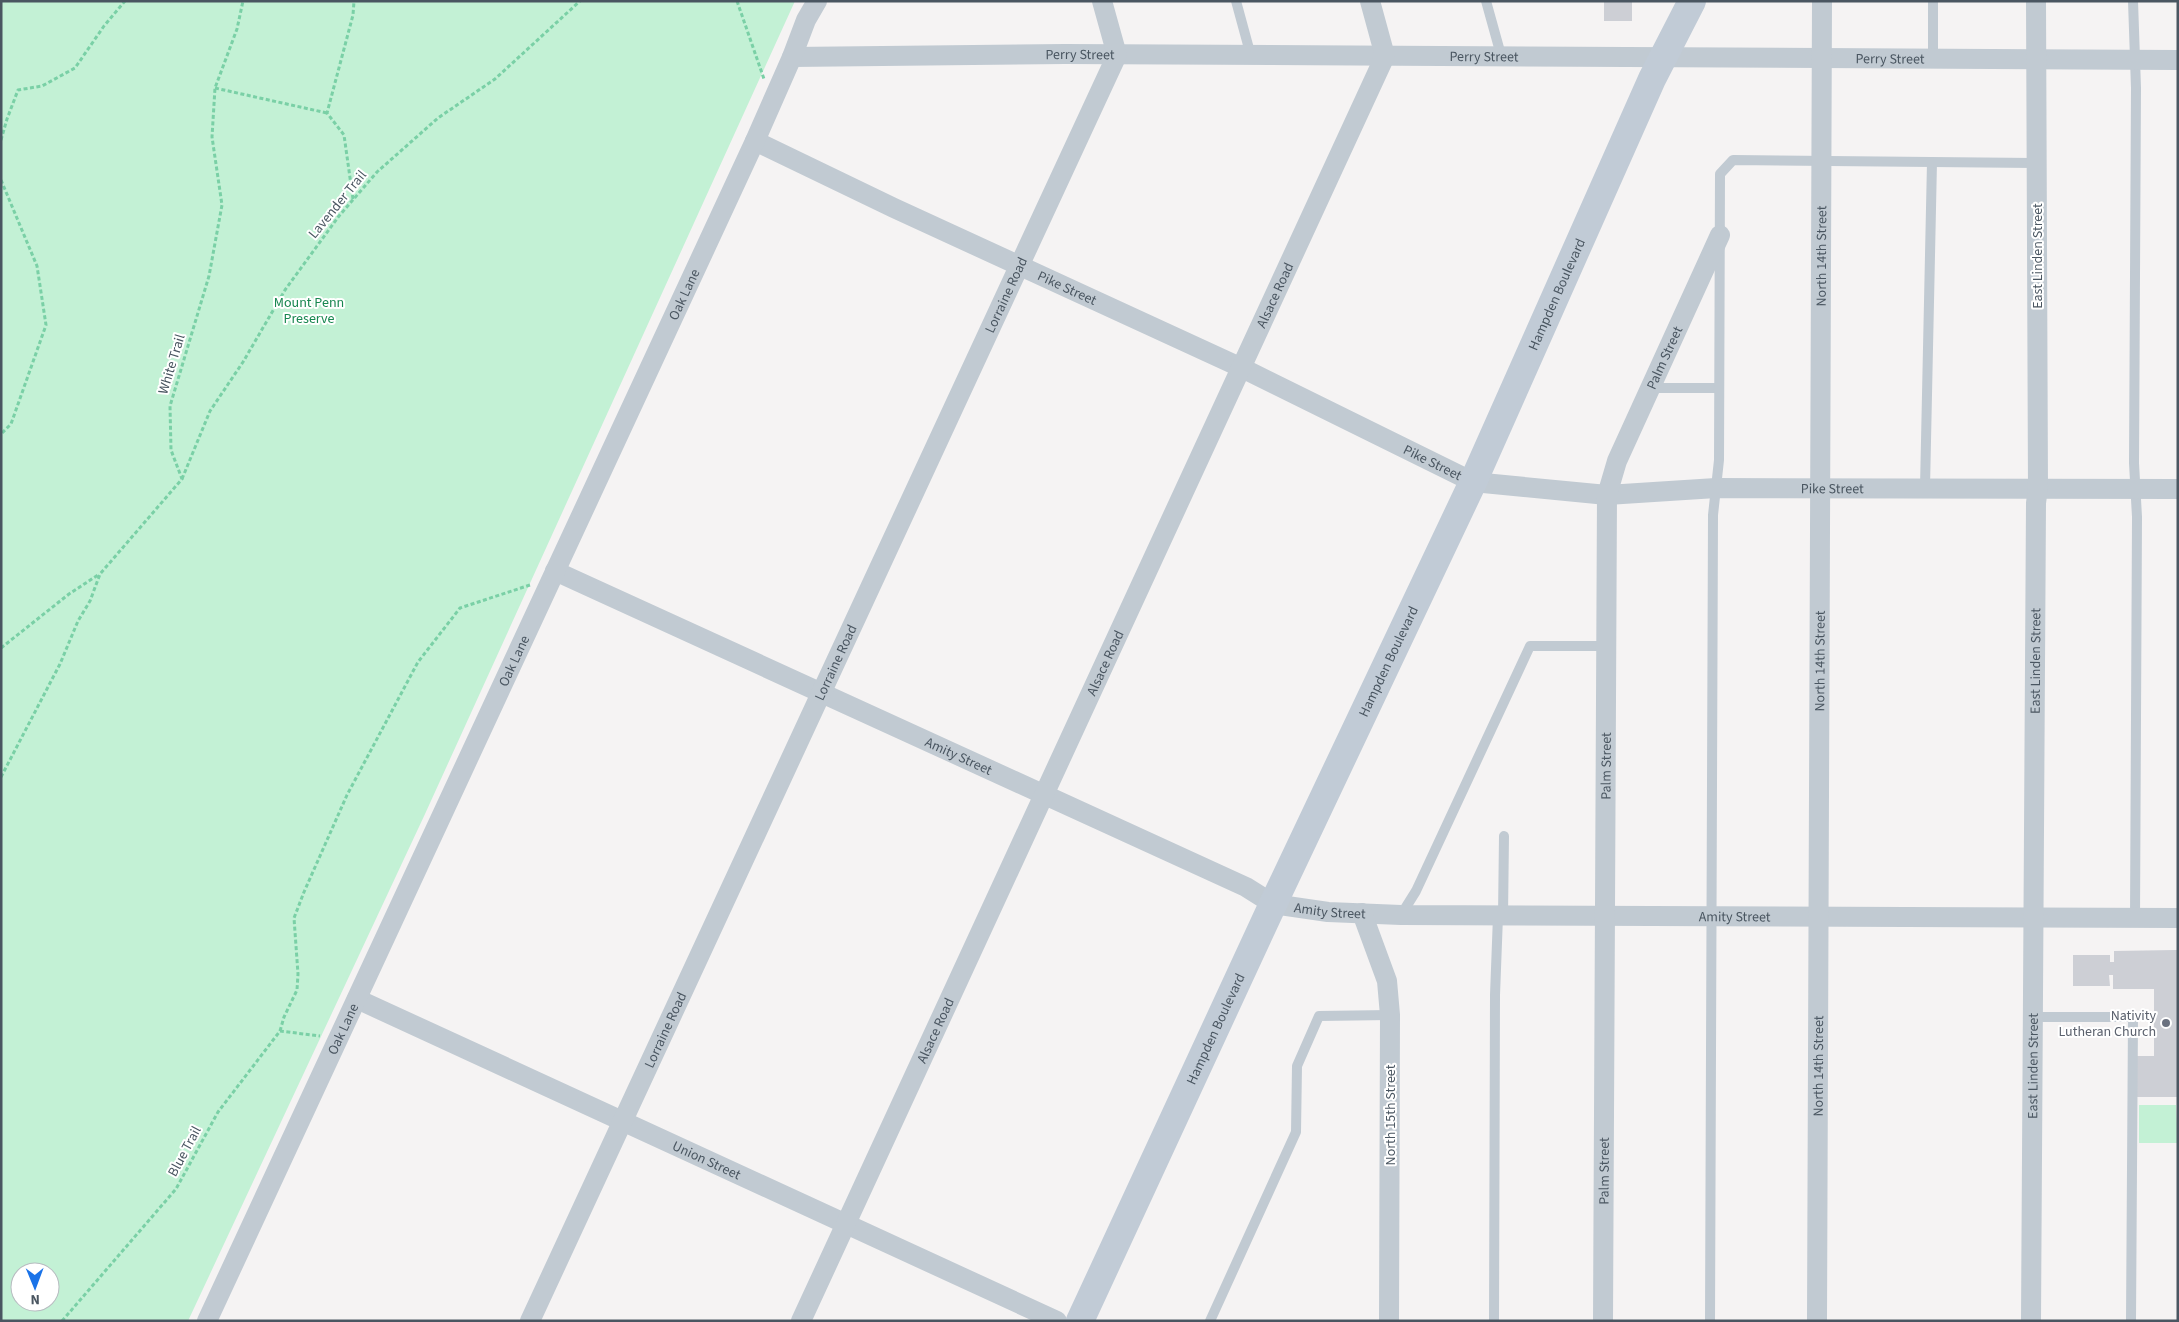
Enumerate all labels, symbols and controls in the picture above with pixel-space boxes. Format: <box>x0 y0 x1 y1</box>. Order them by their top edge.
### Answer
street label: Perry Street <box>1045 45 1115 65</box>
street label: Perry Street <box>1449 47 1519 67</box>
street label: Perry Street <box>1855 49 1925 70</box>
street label: Lavender Trail <box>304 166 372 243</box>
street label: East Linden Street <box>2028 203 2048 309</box>
street label: North 14th Street <box>1812 205 1832 307</box>
street label: Hampden Boulevard <box>1524 235 1591 354</box>
street label: Lorraine Road <box>980 254 1033 337</box>
street label: Alsace Road <box>1252 259 1299 331</box>
street label: Oak Lane <box>664 266 705 324</box>
street label: Pike Street <box>1034 266 1100 311</box>
park label: Mount Penn Preserve <box>274 293 344 329</box>
street label: Palm Street <box>1642 323 1688 393</box>
street label: White Trail <box>153 331 191 397</box>
street label: Pike Street <box>1400 440 1465 486</box>
street label: Pike Street <box>1801 479 1864 499</box>
street label: Hampden Boulevard <box>1354 603 1424 721</box>
street label: East Linden Street <box>2026 608 2046 714</box>
street label: North 14th Street <box>1810 610 1831 711</box>
street label: Lorraine Road <box>810 622 863 704</box>
street label: Alsace Road <box>1082 627 1130 699</box>
street label: Oak Lane <box>494 632 535 690</box>
street label: Palm Street <box>1597 732 1617 800</box>
street label: Amity Street <box>922 733 995 781</box>
street label: Amity Street <box>1293 898 1366 925</box>
street label: Amity Street <box>1699 907 1771 927</box>
street label: Hampden Boulevard <box>1182 970 1251 1088</box>
street label: Lorraine Road <box>640 989 692 1071</box>
street label: Alsace Road <box>912 995 960 1067</box>
street label: Oak Lane <box>323 1000 364 1058</box>
place label: Nativity Lutheran Church <box>2058 1006 2156 1042</box>
street label: East Linden Street <box>2023 1013 2044 1119</box>
street label: North 14th Street <box>1809 1015 1829 1116</box>
marker: Nativity Lutheran Church <box>2160 1017 2172 1029</box>
street label: North 15th Street <box>1381 1064 1401 1165</box>
street label: Blue Trail <box>163 1122 207 1180</box>
street label: Union Street <box>669 1136 744 1185</box>
street label: Palm Street <box>1595 1137 1615 1205</box>
north arrow <box>10 1262 60 1312</box>
text: N <box>30 1289 40 1309</box>

